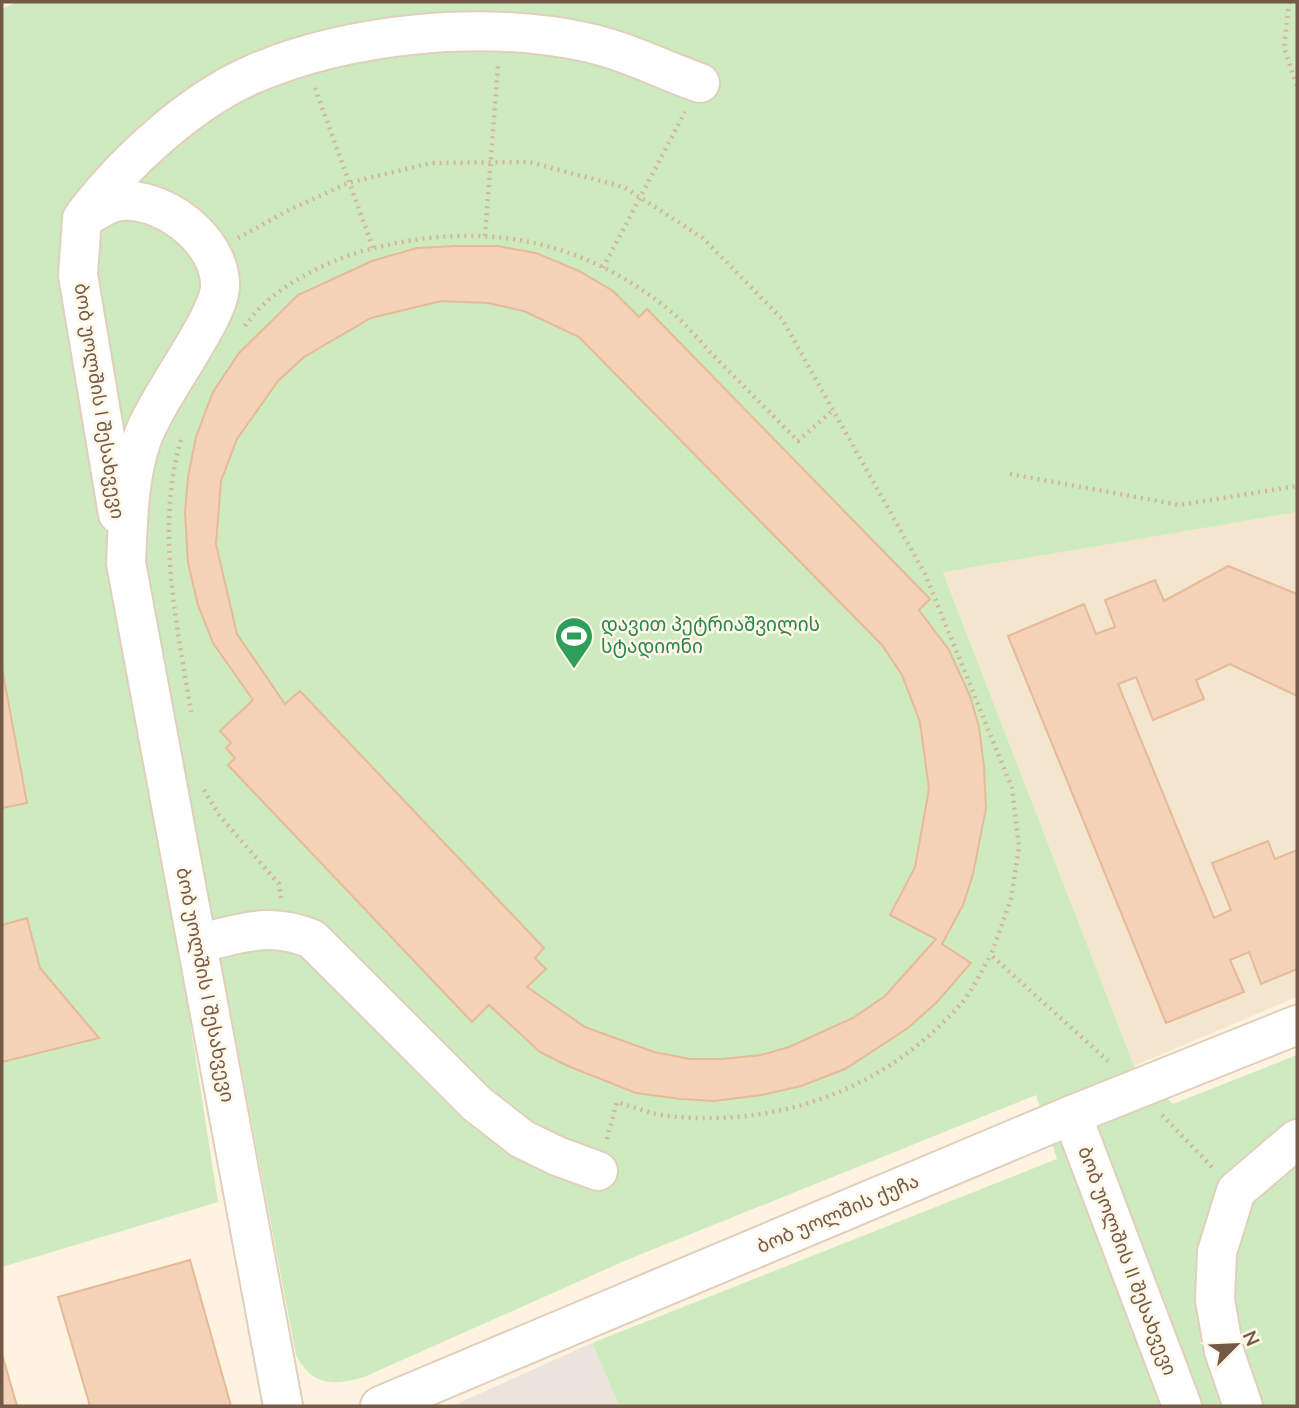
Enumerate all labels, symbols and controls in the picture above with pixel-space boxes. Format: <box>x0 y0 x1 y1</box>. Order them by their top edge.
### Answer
street label: ბობ უოლშის I შესახვევი <box>68 281 130 521</box>
place label: დავით პეტრიაშვილის სტადიონი <box>601 612 820 660</box>
sports icon: დავით პეტრიაშვილის სტადიონი <box>553 615 595 670</box>
street label: ბობ უოლშის I შესახვევი <box>169 865 241 1105</box>
street label: ბობ უოლშის II შესახვევი <box>1071 1143 1183 1379</box>
street label: ბობ უოლშის ქუჩა <box>753 1168 923 1260</box>
north arrow <box>1201 1310 1271 1380</box>
text: N <box>1236 1327 1265 1350</box>

